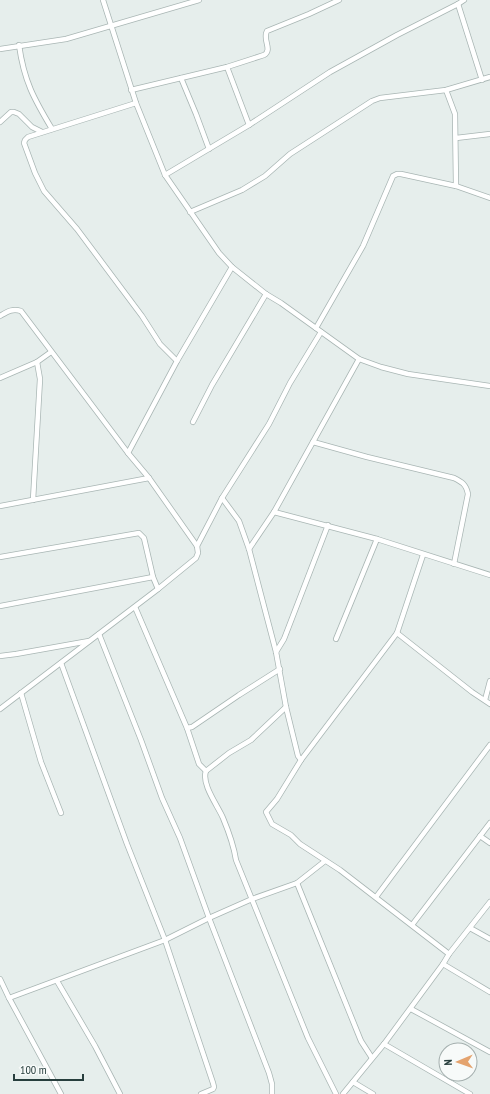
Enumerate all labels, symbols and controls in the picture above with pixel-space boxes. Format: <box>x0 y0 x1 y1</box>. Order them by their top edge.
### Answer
north arrow <box>438 1042 478 1082</box>
scale bar <box>14 1056 83 1082</box>
text: N <box>441 1059 455 1066</box>
text: 100 m <box>20 1062 47 1077</box>

